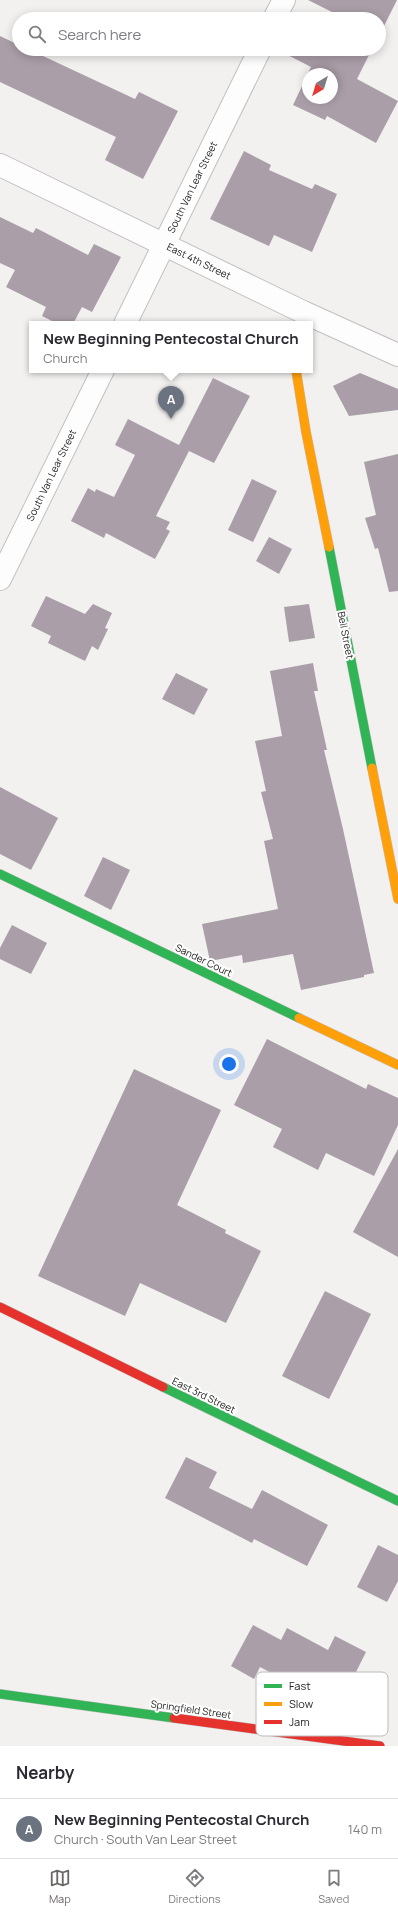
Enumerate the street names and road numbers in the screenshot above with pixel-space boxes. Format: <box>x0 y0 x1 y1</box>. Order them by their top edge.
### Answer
street label: South Van Lear Street <box>164 139 220 235</box>
street label: East 4th Street <box>165 239 233 283</box>
street label: South Van Lear Street <box>23 427 79 523</box>
street label: Bell Street <box>335 610 357 660</box>
street label: Sander Court <box>173 940 235 980</box>
street label: East 3rd Street <box>170 1374 238 1416</box>
street label: Springfield Street <box>150 1696 232 1722</box>

